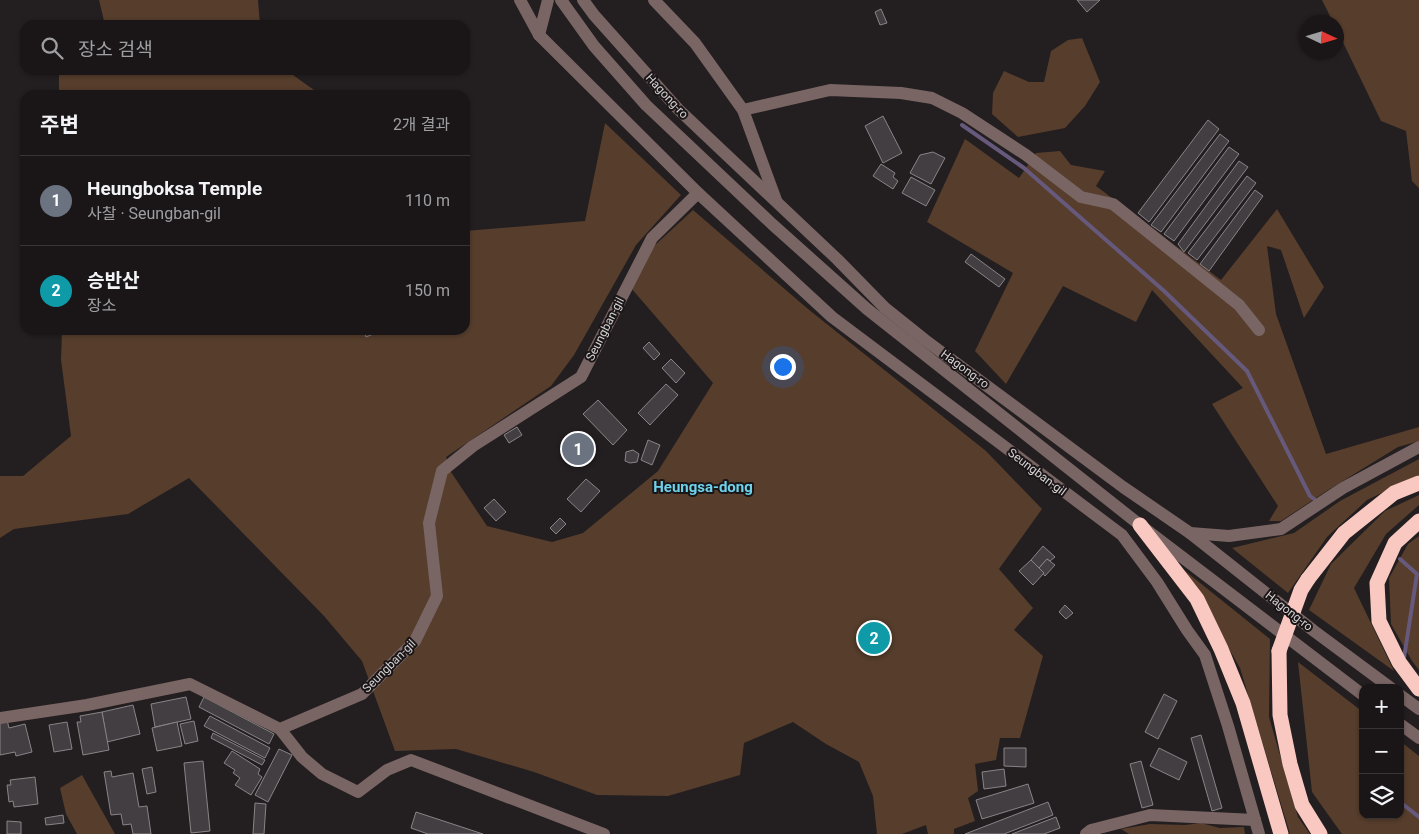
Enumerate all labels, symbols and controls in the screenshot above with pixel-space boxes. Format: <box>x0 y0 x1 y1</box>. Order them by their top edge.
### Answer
north arrow <box>1299 15 1344 60</box>
search box <box>20 20 470 75</box>
icon: search <box>38 34 66 62</box>
text: 장소 검색 <box>78 38 153 61</box>
street label: Hagong-ro <box>643 71 691 121</box>
text: 주변 <box>40 113 79 137</box>
text: 2개 결과 <box>393 115 450 134</box>
text: Heungboksa Temple <box>87 177 262 200</box>
text: 1 <box>51 191 61 210</box>
text: 110 m <box>405 191 450 210</box>
text: 사찰 · Seungban-gil <box>87 204 221 223</box>
text: 승반산 <box>87 269 139 292</box>
text: 2 <box>51 281 61 300</box>
text: 150 m <box>405 281 450 300</box>
street label: Seungban-gil <box>583 295 627 363</box>
text: 장소 <box>87 296 116 315</box>
street label: Hagong-ro <box>938 347 992 391</box>
your location <box>770 354 796 380</box>
pin: 1 <box>562 430 594 468</box>
street label: Seungban-gil <box>1005 446 1069 498</box>
district label: Heungsa-dong <box>653 478 753 496</box>
street label: Hagong-ro <box>1263 588 1316 634</box>
pin: 2 <box>858 619 890 657</box>
street label: Seungban-gil <box>360 637 418 695</box>
map controls <box>1359 684 1404 819</box>
button: + <box>1359 684 1404 729</box>
button: − <box>1359 729 1404 774</box>
button: layers <box>1359 774 1404 819</box>

